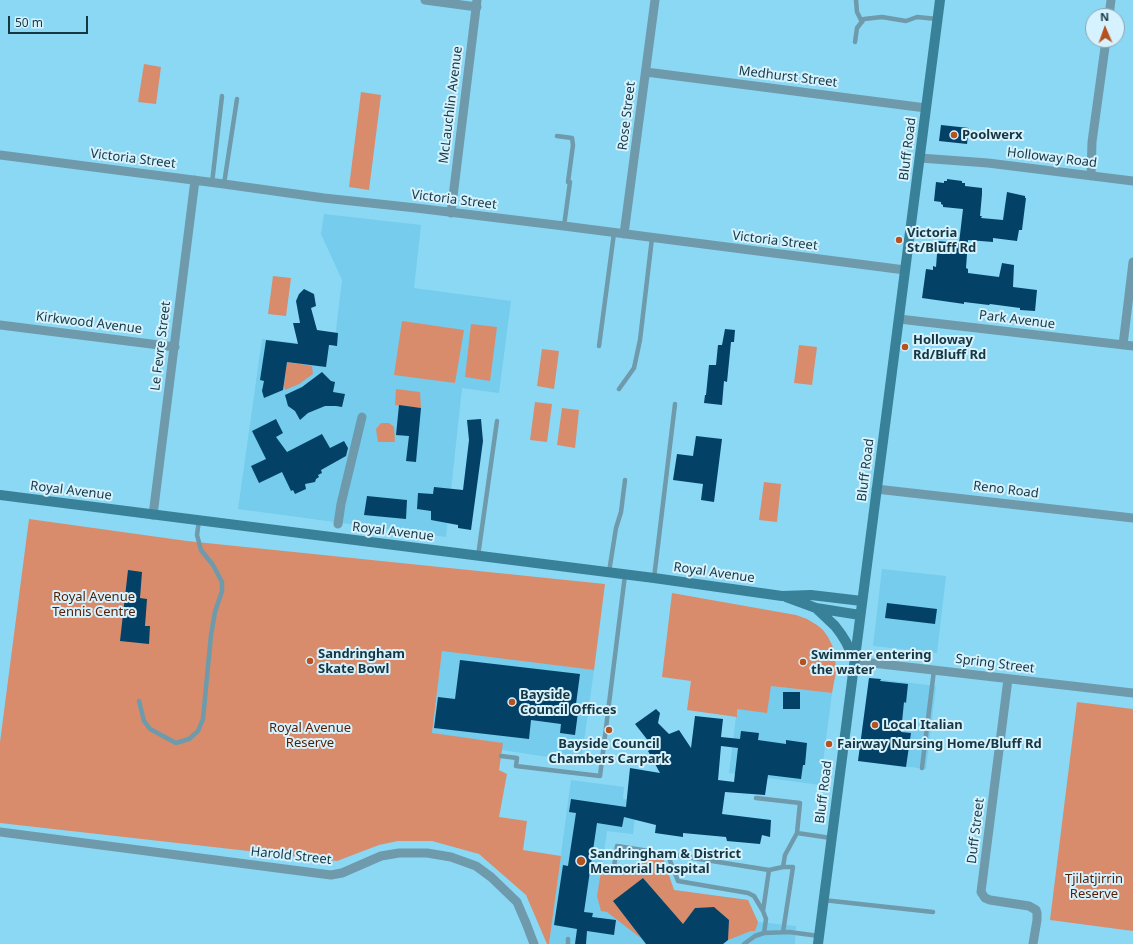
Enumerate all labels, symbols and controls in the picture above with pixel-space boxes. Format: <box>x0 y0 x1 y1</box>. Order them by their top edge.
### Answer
scale bar <box>10 8 90 34</box>
north arrow <box>1085 8 1125 48</box>
text: N <box>1100 9 1109 24</box>
text: 50 m <box>15 14 43 31</box>
street label: McLauchlin Avenue <box>436 45 466 165</box>
street label: Medhurst Street <box>738 63 838 91</box>
street label: Rose Street <box>615 81 639 151</box>
street label: Bluff Road <box>896 117 920 181</box>
place label: Poolwerx <box>962 127 1022 143</box>
marker: Poolwerx <box>949 130 959 140</box>
street label: Holloway Road <box>1006 145 1098 171</box>
street label: Victoria Street <box>90 146 176 172</box>
street label: Victoria Street <box>411 187 497 213</box>
place label: Victoria St/Bluff Rd <box>907 225 976 256</box>
street label: Victoria Street <box>732 228 818 254</box>
marker: Victoria St/Bluff Rd <box>894 235 904 245</box>
street label: Le Fevre Street <box>148 300 174 392</box>
street label: Park Avenue <box>978 308 1056 332</box>
street label: Kirkwood Avenue <box>35 309 143 337</box>
place label: Holloway Rd/Bluff Rd <box>913 332 986 363</box>
marker: Holloway Rd/Bluff Rd <box>900 342 910 352</box>
street label: Bluff Road <box>854 438 878 502</box>
street label: Royal Avenue <box>29 478 113 504</box>
street label: Reno Road <box>972 478 1040 502</box>
street label: Royal Avenue <box>351 519 435 545</box>
street label: Royal Avenue <box>672 560 756 586</box>
park label: Royal Avenue Tennis Centre <box>52 589 136 620</box>
place label: Sandringham Skate Bowl <box>318 646 405 677</box>
place label: Swimmer entering the water <box>811 647 931 678</box>
street label: Spring Street <box>955 651 1035 677</box>
marker: Sandringham Skate Bowl <box>305 656 315 666</box>
marker: Swimmer entering the water <box>798 657 808 667</box>
place label: Bayside Council Offices <box>520 687 616 718</box>
marker: Bayside Council Offices <box>507 697 517 707</box>
place label: Local Italian <box>883 717 963 733</box>
park label: Royal Avenue Reserve <box>269 720 351 751</box>
marker: Local Italian <box>870 720 880 730</box>
marker: Bayside Council Chambers Carpark <box>604 725 614 735</box>
place label: Bayside Council Chambers Carpark <box>549 736 669 767</box>
place label: Fairway Nursing Home/Bluff Rd <box>837 736 1042 752</box>
marker: Fairway Nursing Home/Bluff Rd <box>824 739 834 749</box>
street label: Bluff Road <box>812 760 836 824</box>
street label: Duff Street <box>964 797 988 865</box>
street label: Harold Street <box>250 844 332 868</box>
place label: Sandringham & District Memorial Hospital <box>590 846 741 877</box>
marker: Sandringham & District Memorial Hospital <box>575 855 587 867</box>
park label: Tjilatjirrin Reserve <box>1065 871 1123 902</box>

